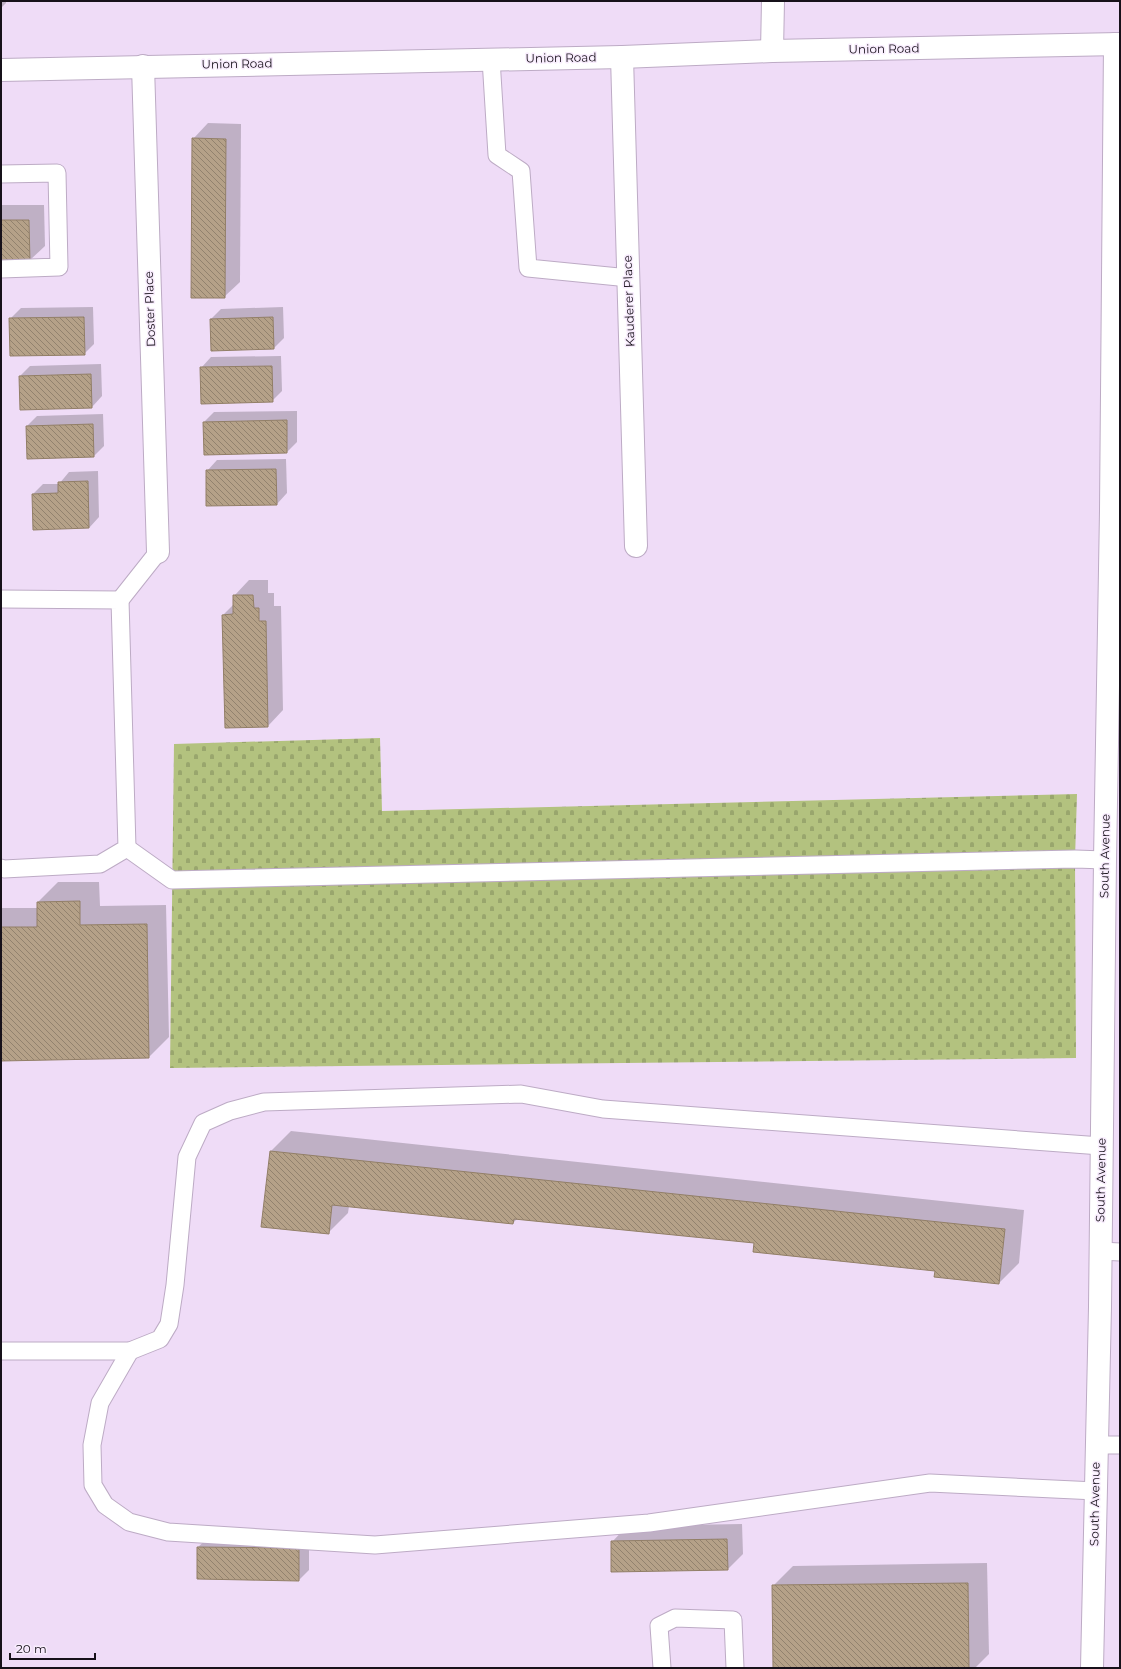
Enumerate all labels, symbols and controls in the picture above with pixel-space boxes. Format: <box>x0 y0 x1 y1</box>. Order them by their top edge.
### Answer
street label: Union Road <box>848 40 920 57</box>
street label: Union Road <box>525 49 597 66</box>
street label: Union Road <box>201 55 273 72</box>
street label: Kauderer Place <box>619 255 638 347</box>
street label: Doster Place <box>141 271 158 347</box>
street label: South Avenue <box>1096 814 1113 898</box>
street label: South Avenue <box>1092 1138 1109 1222</box>
street label: South Avenue <box>1086 1462 1103 1546</box>
scale bar <box>10 1635 95 1661</box>
text: 20 m <box>16 1641 47 1656</box>

